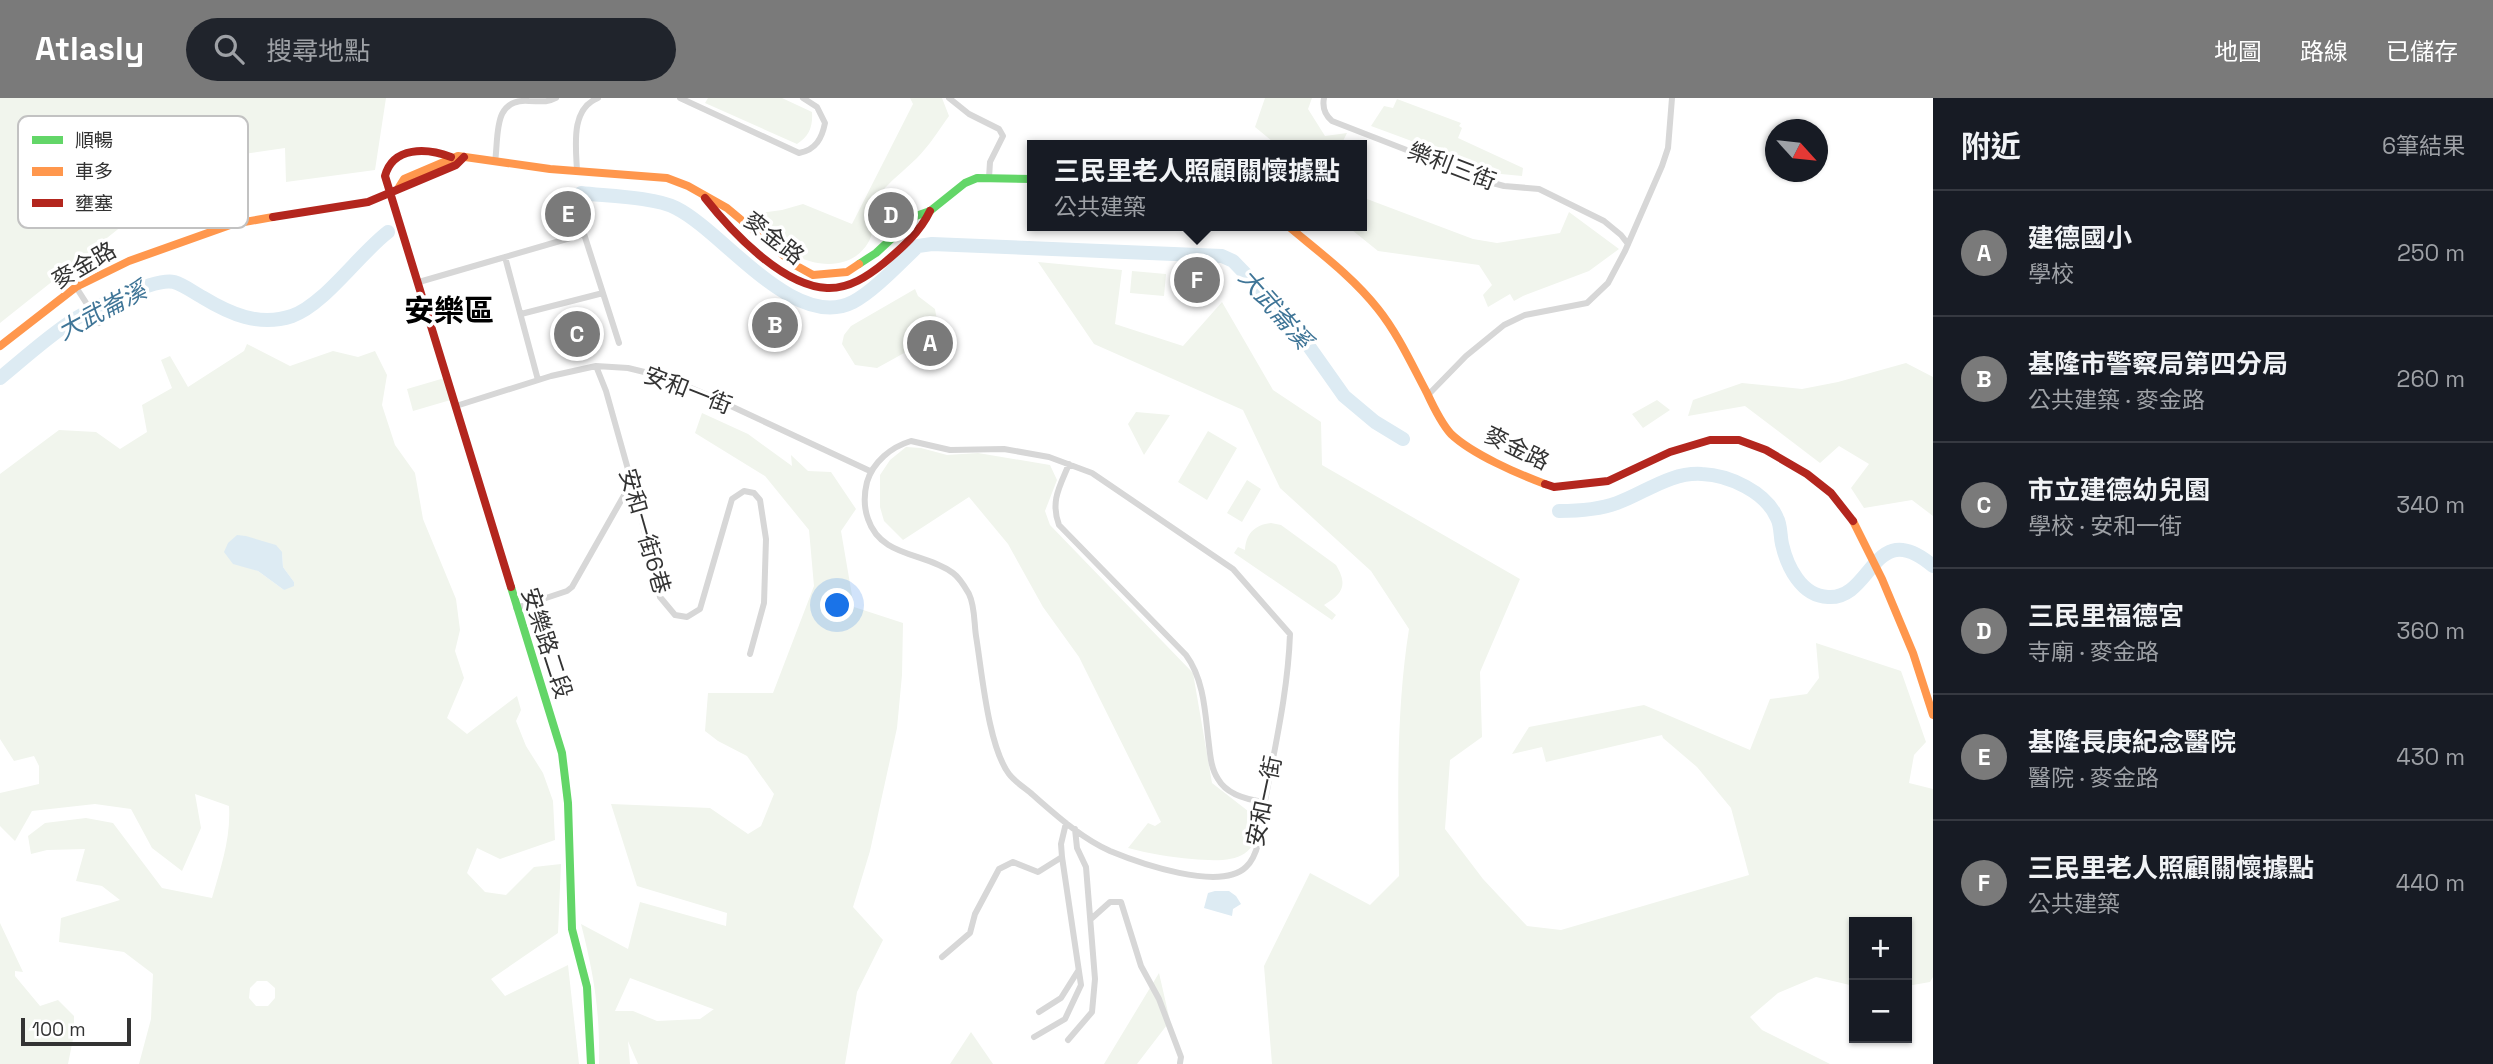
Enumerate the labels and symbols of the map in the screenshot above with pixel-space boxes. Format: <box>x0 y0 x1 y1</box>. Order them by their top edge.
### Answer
legend <box>18 116 248 228</box>
north arrow <box>1765 119 1828 182</box>
text: 順暢 <box>75 128 113 153</box>
street label: 樂利三街 <box>1404 136 1500 196</box>
text: 車多 <box>75 159 113 184</box>
pin: E <box>545 188 591 240</box>
pin: D <box>868 189 914 241</box>
text: 壅塞 <box>75 191 113 216</box>
street label: 麥金路 <box>738 205 810 271</box>
street label: 麥金路 <box>47 235 121 295</box>
pin: F <box>1174 254 1220 306</box>
water label: 大武崙溪 <box>1232 262 1321 357</box>
water label: 大武崙溪 <box>52 273 154 347</box>
district label: 安樂區 <box>404 291 494 330</box>
pin: B <box>752 299 798 351</box>
pin: C <box>554 308 600 360</box>
pin: A <box>907 317 953 369</box>
street label: 安和一街 <box>640 360 736 420</box>
street label: 麥金路 <box>1479 419 1555 477</box>
street label: 安和一街6巷 <box>613 465 677 597</box>
street label: 安樂路二段 <box>515 584 579 702</box>
your location <box>820 588 854 622</box>
street label: 安和一街 <box>1240 753 1288 849</box>
scale bar <box>21 1015 131 1047</box>

